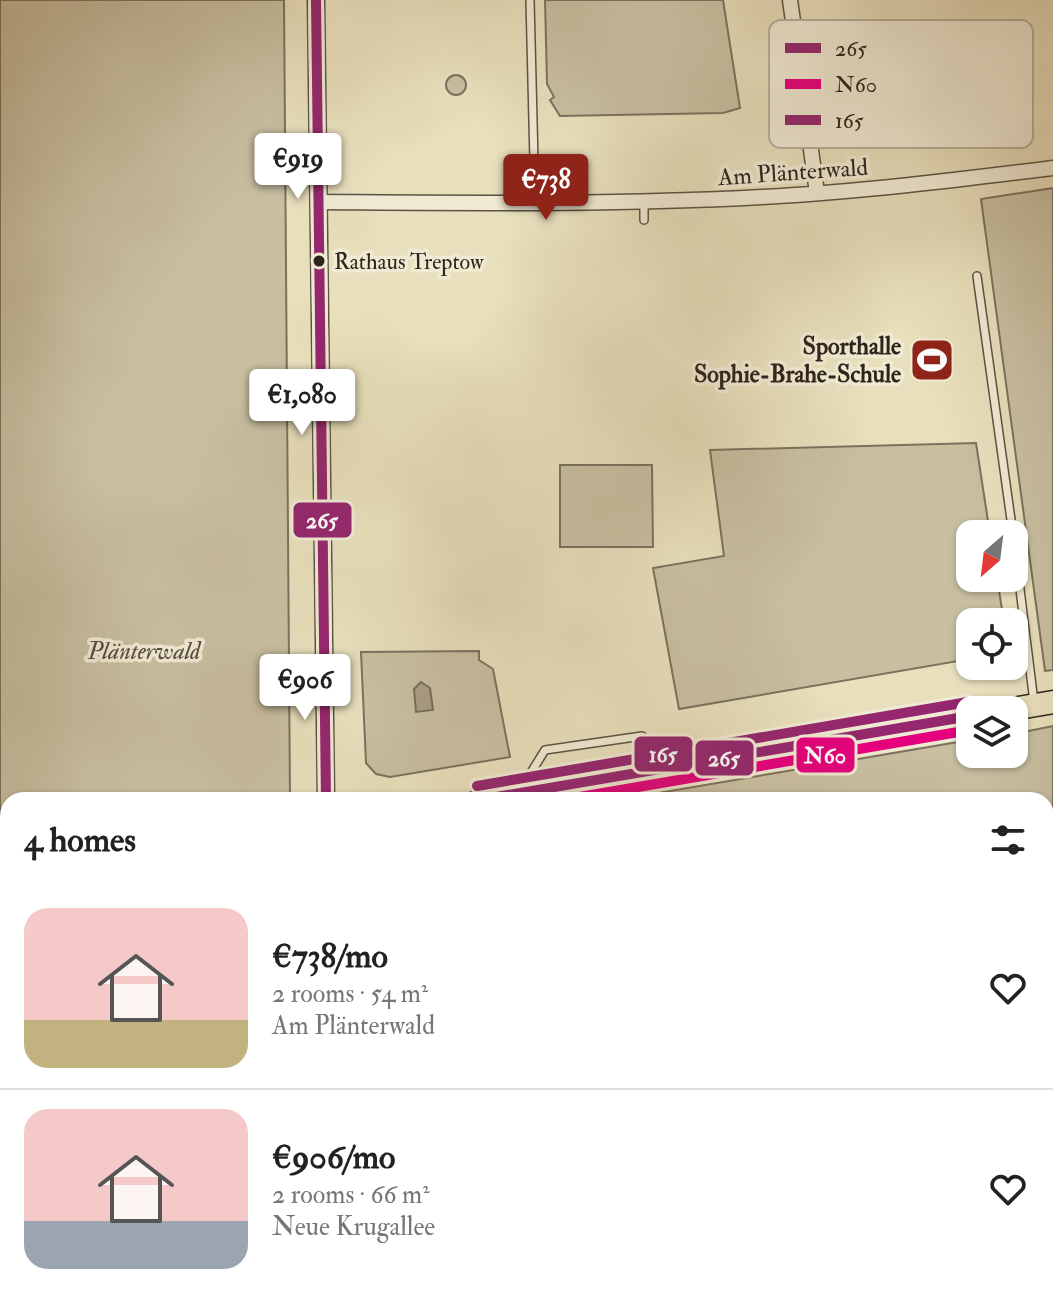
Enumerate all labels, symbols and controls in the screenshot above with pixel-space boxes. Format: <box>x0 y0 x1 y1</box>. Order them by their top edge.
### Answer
legend <box>769 20 1033 148</box>
text: 265 <box>835 35 867 63</box>
text: N60 <box>835 71 877 99</box>
text: 165 <box>835 107 864 135</box>
pin: €919 <box>251 133 345 201</box>
text: €919 <box>273 143 323 175</box>
street label: Am Plänterwald <box>716 152 869 193</box>
pin: €738 <box>499 154 593 222</box>
text: €738 <box>521 164 571 196</box>
place label: Rathaus Treptow <box>334 248 484 277</box>
marker: Rathaus Treptow <box>311 253 327 269</box>
place label: Sporthalle Sophie-Brahe-Schule <box>694 331 901 390</box>
sports icon: Sporthalle Sophie-Brahe-Schule <box>908 336 956 384</box>
pin: €1,080 <box>237 369 367 437</box>
text: €1,080 <box>267 379 337 411</box>
line badge: 265 <box>292 501 353 539</box>
text: 265 <box>306 507 338 535</box>
north arrow <box>956 520 1028 592</box>
map controls <box>956 520 1028 768</box>
button: locate <box>956 608 1028 680</box>
park label: Plänterwald <box>87 636 202 667</box>
pin: €906 <box>258 654 352 722</box>
text: €906 <box>278 664 332 696</box>
button: layers <box>956 696 1028 768</box>
line badge: 165 <box>633 735 694 773</box>
line badge: N60 <box>795 736 856 774</box>
line badge: 265 <box>694 739 755 777</box>
text: 165 <box>649 741 678 769</box>
text: N60 <box>803 742 846 770</box>
text: 265 <box>708 745 740 773</box>
icon: filters <box>986 818 1030 862</box>
text: 4 homes <box>24 819 136 862</box>
text: €738/mo <box>272 935 388 978</box>
icon: home <box>88 940 184 1036</box>
icon: heart <box>986 966 1030 1010</box>
text: 2 rooms · 54 m² <box>272 978 428 1010</box>
text: Am Plänterwald <box>272 1010 435 1042</box>
text: €906/mo <box>272 1136 395 1179</box>
icon: home <box>88 1141 184 1237</box>
icon: heart <box>986 1167 1030 1211</box>
text: 2 rooms · 66 m² <box>272 1179 430 1211</box>
text: Neue Krugallee <box>272 1211 435 1243</box>

